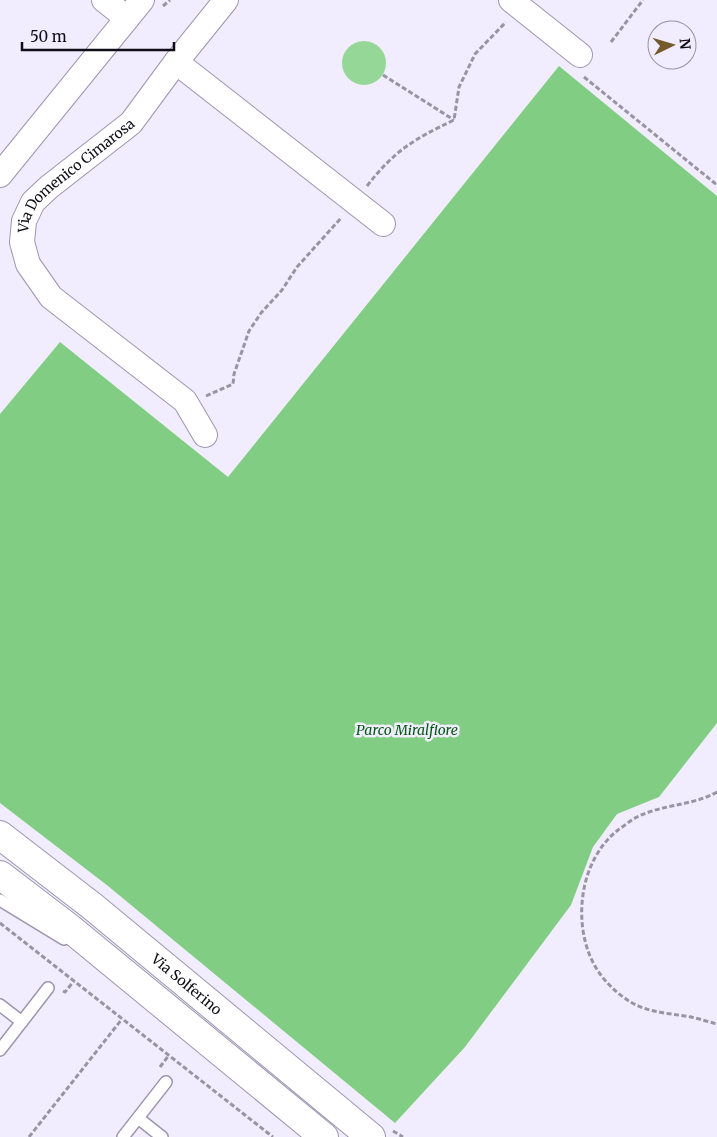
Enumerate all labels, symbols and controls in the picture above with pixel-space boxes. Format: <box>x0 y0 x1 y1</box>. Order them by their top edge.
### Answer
scale bar <box>22 20 175 52</box>
north arrow <box>647 20 697 70</box>
text: 50 m <box>30 27 67 46</box>
text: N <box>676 38 694 50</box>
street label: Via Domenico Cimarosa <box>14 114 139 234</box>
park label: Parco Miralfiore <box>356 721 458 739</box>
street label: Via Solferino <box>147 949 226 1019</box>

